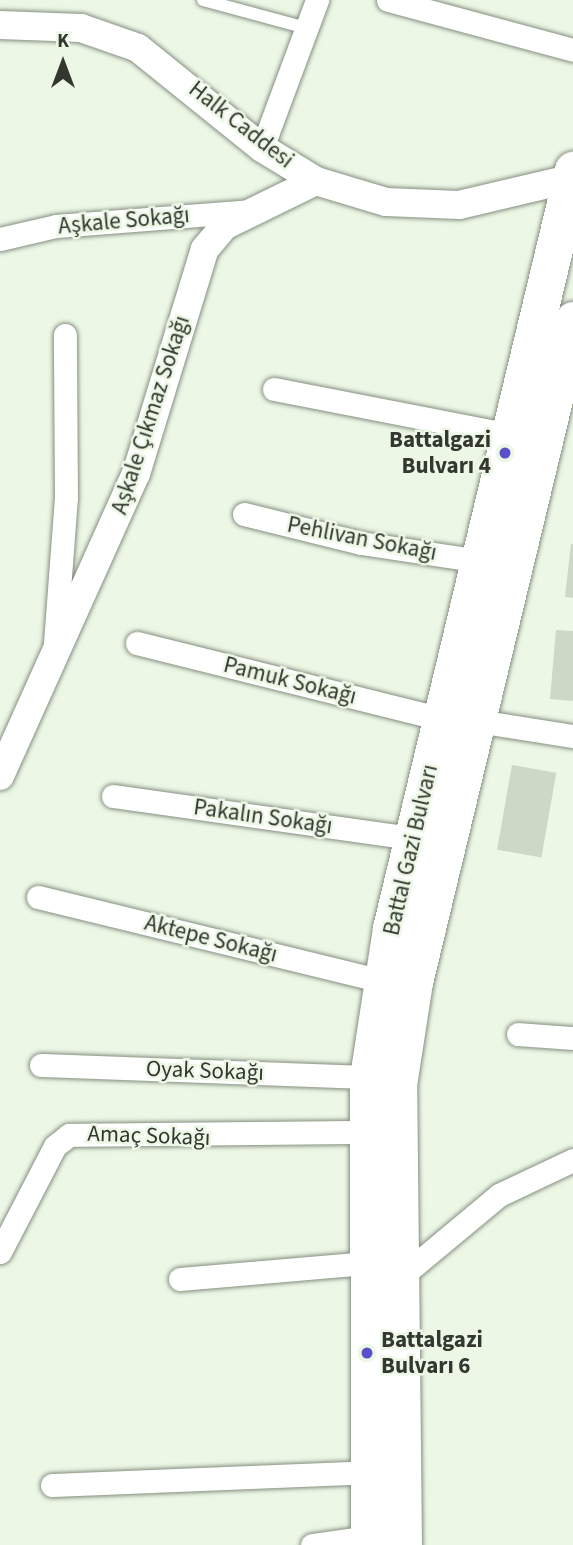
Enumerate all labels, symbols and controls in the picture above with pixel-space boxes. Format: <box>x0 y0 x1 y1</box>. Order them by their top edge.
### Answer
north arrow <box>28 28 98 98</box>
text: K <box>57 28 69 55</box>
street label: Halk Caddesi <box>183 76 299 174</box>
street label: Aşkale Sokağı <box>57 201 191 241</box>
street label: Aşkale Çıkmaz Sokağı <box>106 312 196 518</box>
place label: Battalgazi Bulvarı 4 <box>389 426 491 480</box>
marker: Battalgazi Bulvarı 4 <box>497 445 513 461</box>
street label: Pehlivan Sokağı <box>285 511 439 567</box>
street label: Pamuk Sokağı <box>221 651 359 711</box>
street label: Battal Gazi Bulvarı <box>378 762 444 938</box>
street label: Pakalın Sokağı <box>192 794 334 840</box>
street label: Aktepe Sokağı <box>142 909 280 969</box>
street label: Oyak Sokağı <box>146 1055 264 1087</box>
street label: Amaç Sokağı <box>87 1120 211 1152</box>
place label: Battalgazi Bulvarı 6 <box>381 1326 483 1380</box>
marker: Battalgazi Bulvarı 6 <box>359 1345 375 1361</box>

